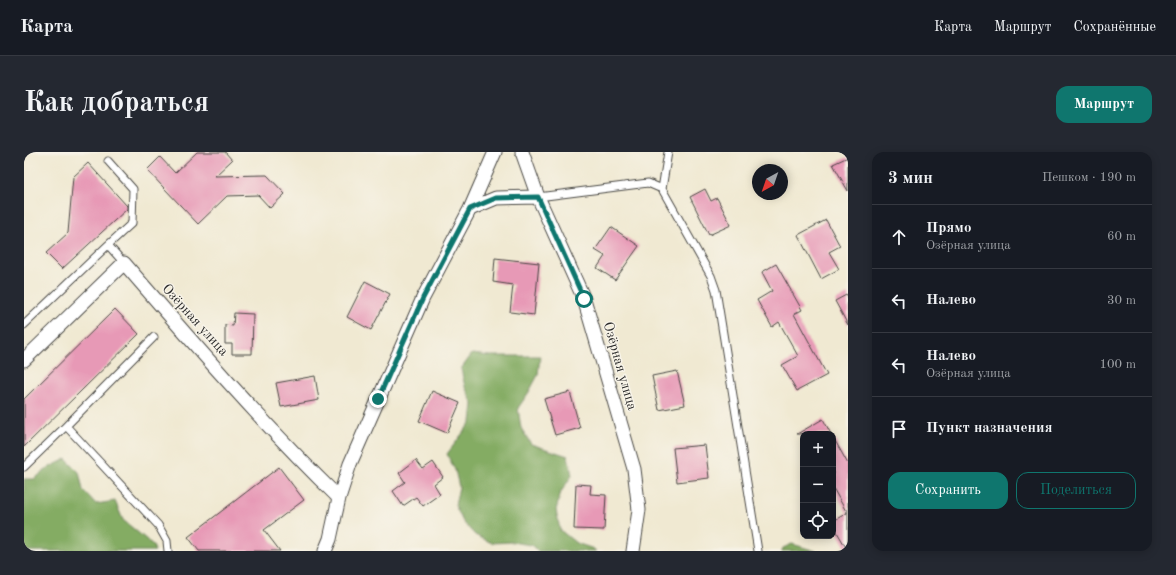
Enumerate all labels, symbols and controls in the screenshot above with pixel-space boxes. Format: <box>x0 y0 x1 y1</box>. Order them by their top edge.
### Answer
text: Карта <box>20 18 73 37</box>
text: Карта <box>934 20 972 34</box>
text: Маршрут <box>994 20 1051 34</box>
text: Сохранённые <box>1073 20 1156 34</box>
button: Маршрут <box>1056 86 1152 123</box>
text: Как добраться <box>24 90 209 118</box>
north arrow <box>752 164 788 200</box>
text: 3 мин <box>888 170 933 187</box>
text: Пешком · 190 m <box>1042 171 1136 184</box>
text: Прямо <box>926 221 972 236</box>
icon: ahead <box>888 226 910 248</box>
text: 60 m <box>1107 230 1136 243</box>
text: Озёрная улица <box>926 239 1011 252</box>
street label: Озёрная улица <box>159 281 231 359</box>
route start <box>575 290 593 308</box>
icon: left <box>888 290 910 312</box>
text: Налево <box>926 293 976 308</box>
text: 30 m <box>1107 294 1136 307</box>
street label: Озёрная улица <box>601 320 639 412</box>
text: Налево <box>926 349 976 364</box>
icon: left <box>888 354 910 376</box>
text: 100 m <box>1099 358 1136 371</box>
text: Озёрная улица <box>926 367 1011 380</box>
route end <box>369 390 387 408</box>
icon: arrive <box>888 418 910 440</box>
text: Пункт назначения <box>926 421 1053 436</box>
map controls <box>800 431 836 539</box>
button: + <box>800 431 836 467</box>
button: − <box>800 467 836 503</box>
button: Сохранить <box>888 472 1008 509</box>
button: Поделиться <box>1016 472 1136 509</box>
button: locate <box>800 503 836 539</box>

